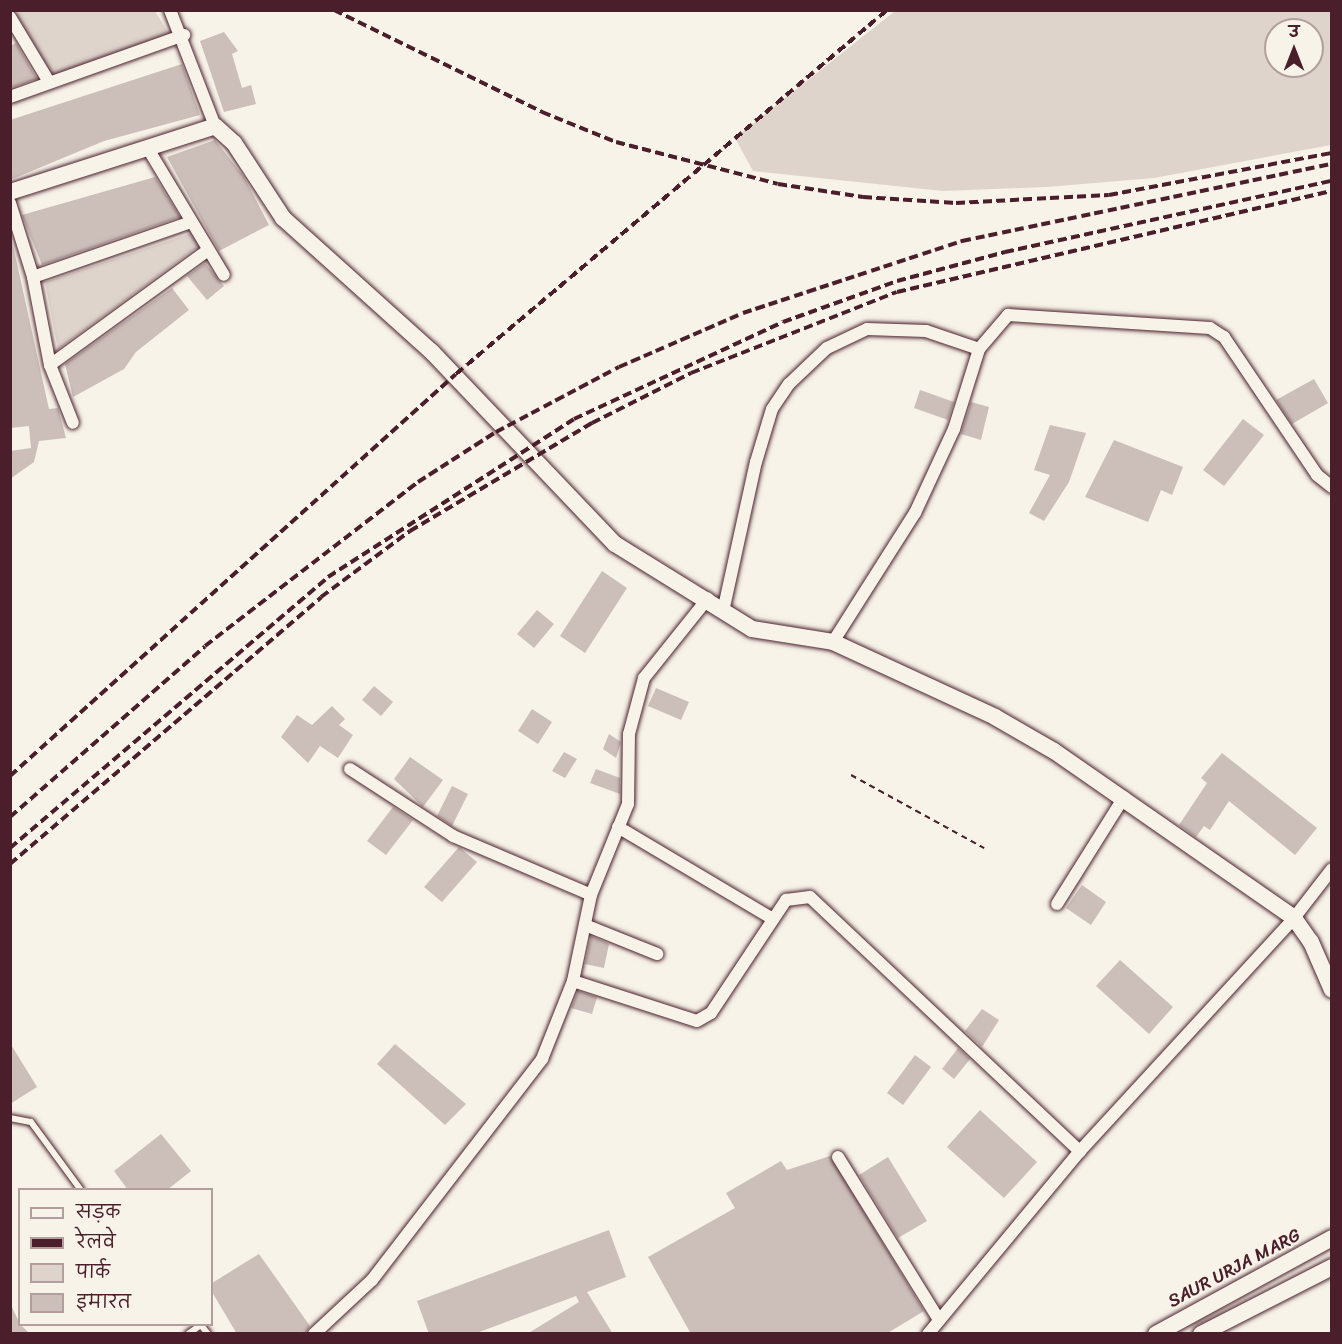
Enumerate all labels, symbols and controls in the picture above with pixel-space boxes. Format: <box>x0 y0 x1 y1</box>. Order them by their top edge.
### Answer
text: उ <box>1289 17 1299 46</box>
north arrow <box>1264 18 1324 78</box>
legend <box>18 1188 213 1326</box>
text: सड़क <box>76 1196 120 1228</box>
street label: SAUR URJA MARG <box>1164 1224 1304 1312</box>
text: रेलवे <box>76 1226 116 1258</box>
text: पार्क <box>76 1256 110 1288</box>
text: इमारत <box>76 1286 131 1318</box>

